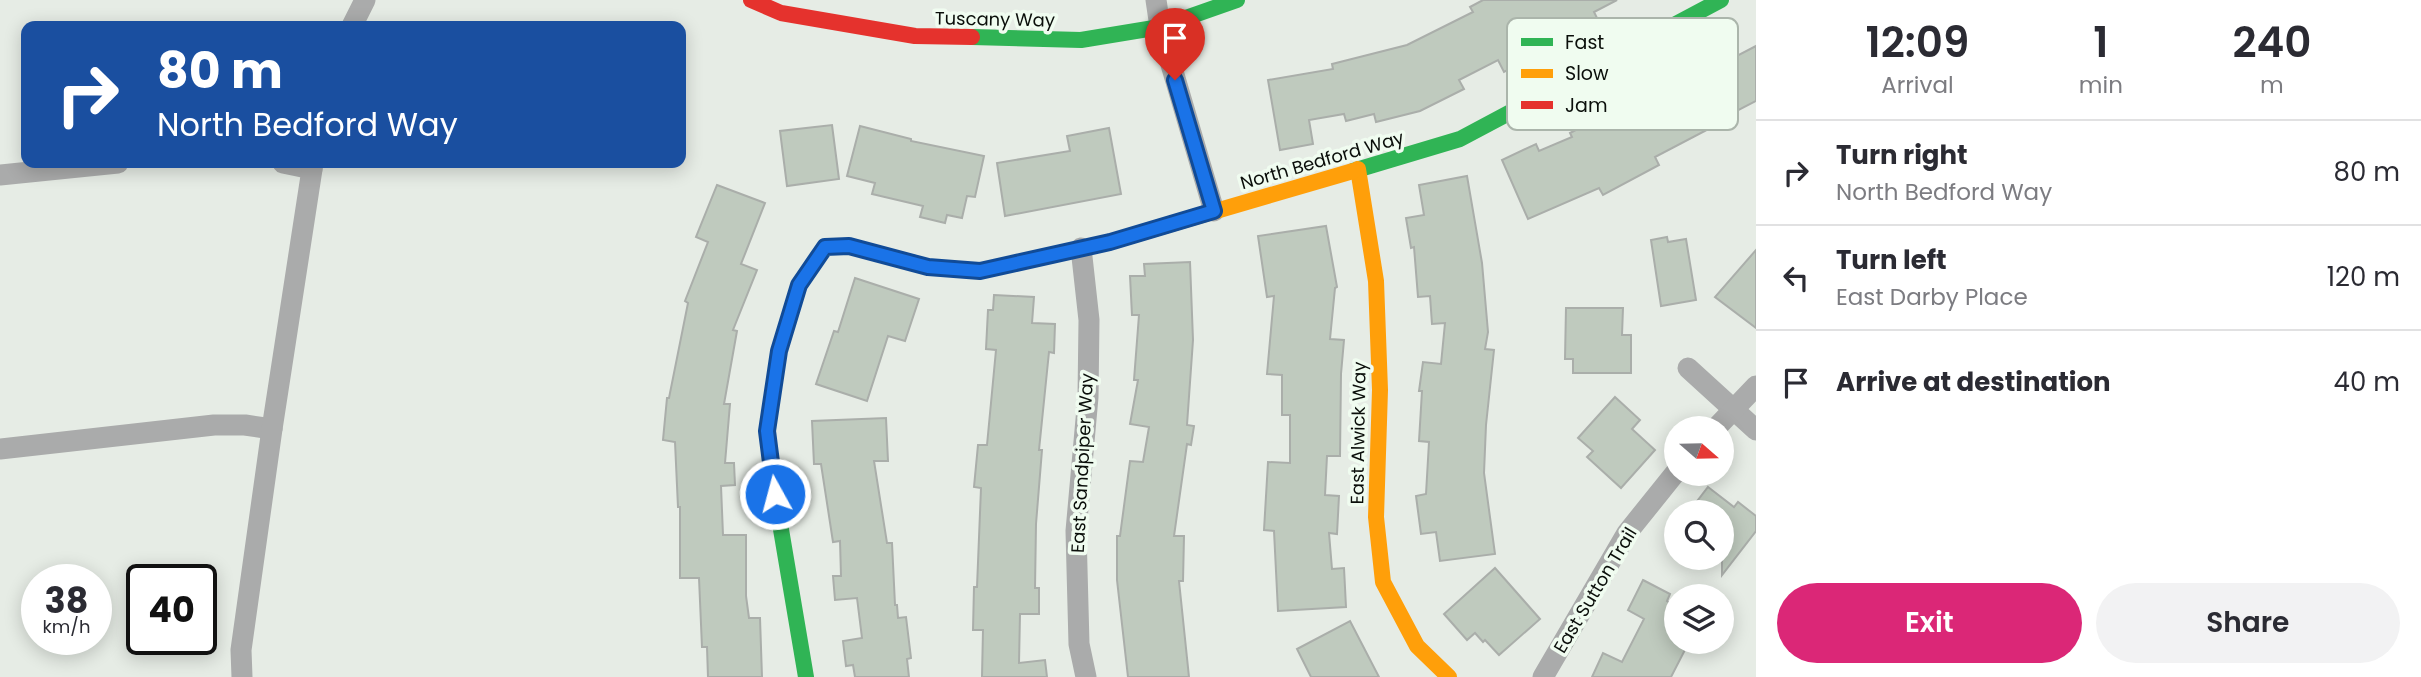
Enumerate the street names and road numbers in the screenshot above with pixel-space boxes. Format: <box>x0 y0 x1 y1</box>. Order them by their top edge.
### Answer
street label: Tuscany Way <box>935 5 1055 33</box>
street label: North Bedford Way <box>1237 125 1407 195</box>
street label: East Alwick Way <box>1344 361 1372 505</box>
street label: East Sandpiper Way <box>1065 373 1099 553</box>
street label: East Sutton Trail <box>1548 522 1642 658</box>

